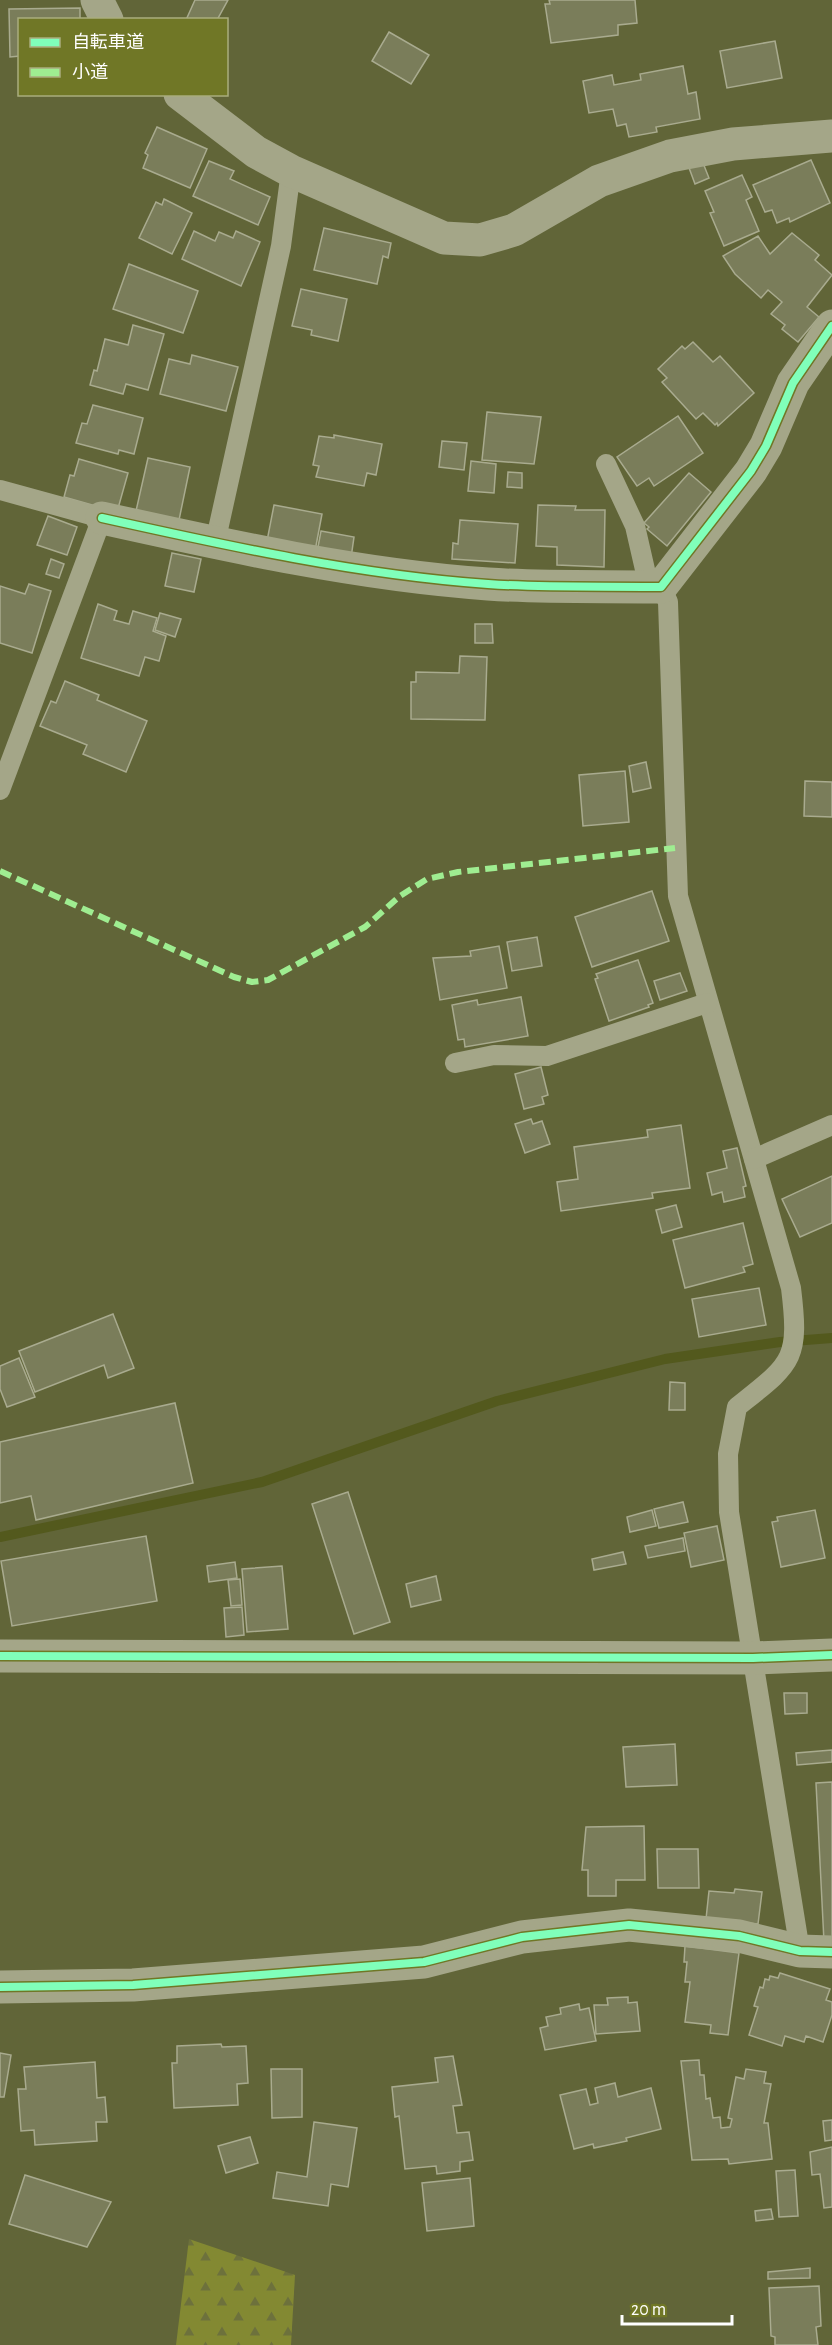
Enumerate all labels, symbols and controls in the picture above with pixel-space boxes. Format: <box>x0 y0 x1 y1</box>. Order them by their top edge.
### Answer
legend <box>18 18 228 96</box>
text: 自転車道 <box>72 32 144 52</box>
text: 小道 <box>72 62 108 82</box>
scale bar <box>622 2288 732 2326</box>
text: 20 m <box>631 2301 666 2319</box>

